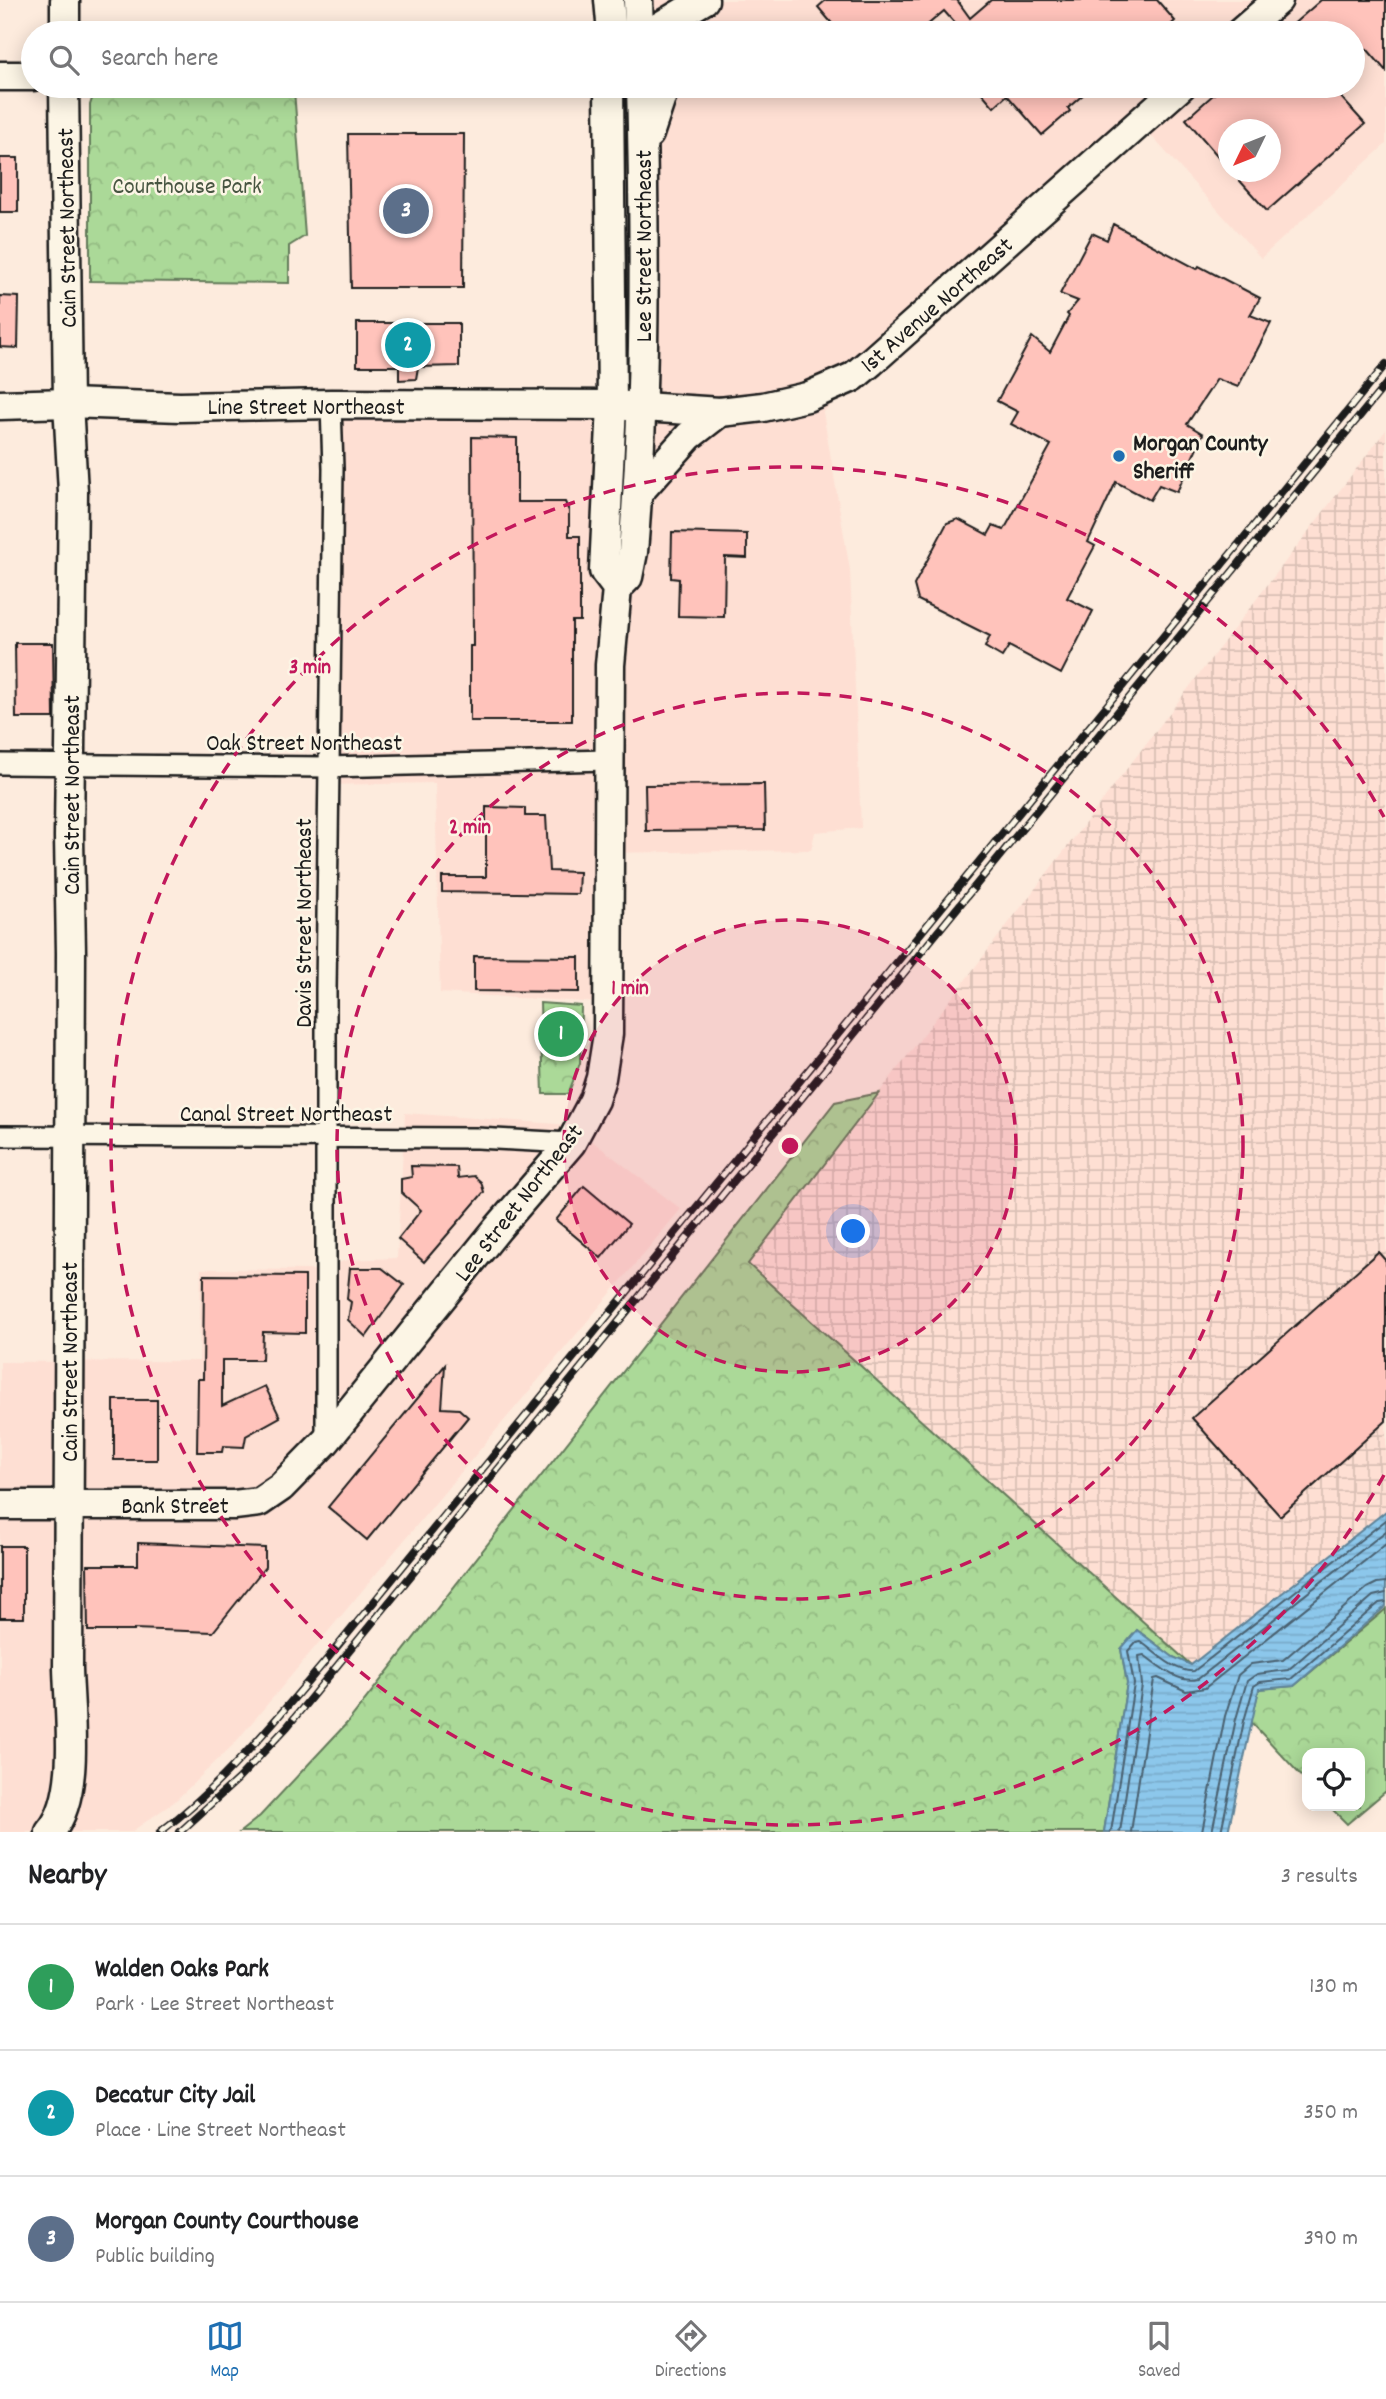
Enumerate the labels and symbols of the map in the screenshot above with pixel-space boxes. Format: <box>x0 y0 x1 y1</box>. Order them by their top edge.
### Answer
north arrow <box>1218 119 1281 182</box>
street label: Cain Street Northeast <box>50 128 88 328</box>
street label: Lee Street Northeast <box>629 150 663 342</box>
park label: Courthouse Park <box>112 171 262 205</box>
pin: 3 <box>383 185 429 237</box>
street label: 1st Avenue Northeast <box>854 230 1022 382</box>
pin: 2 <box>385 319 431 371</box>
street label: Line Street Northeast <box>207 392 405 426</box>
place label: Morgan County Sheriff <box>1133 428 1269 490</box>
marker: Morgan County Sheriff <box>1111 448 1127 464</box>
text: 3 min <box>289 654 331 684</box>
street label: Cain Street Northeast <box>57 695 91 895</box>
street label: Oak Street Northeast <box>206 728 402 762</box>
text: 2 min <box>449 814 491 844</box>
street label: Davis Street Northeast <box>289 818 323 1028</box>
text: 1 min <box>611 975 649 1005</box>
pin: 1 <box>538 1008 584 1060</box>
street label: Canal Street Northeast <box>180 1099 392 1133</box>
street label: Lee Street Northeast <box>448 1117 593 1290</box>
centre of rings <box>778 1134 802 1158</box>
your location <box>836 1214 870 1248</box>
street label: Cain Street Northeast <box>55 1262 89 1462</box>
street label: Bank Street <box>121 1491 229 1525</box>

